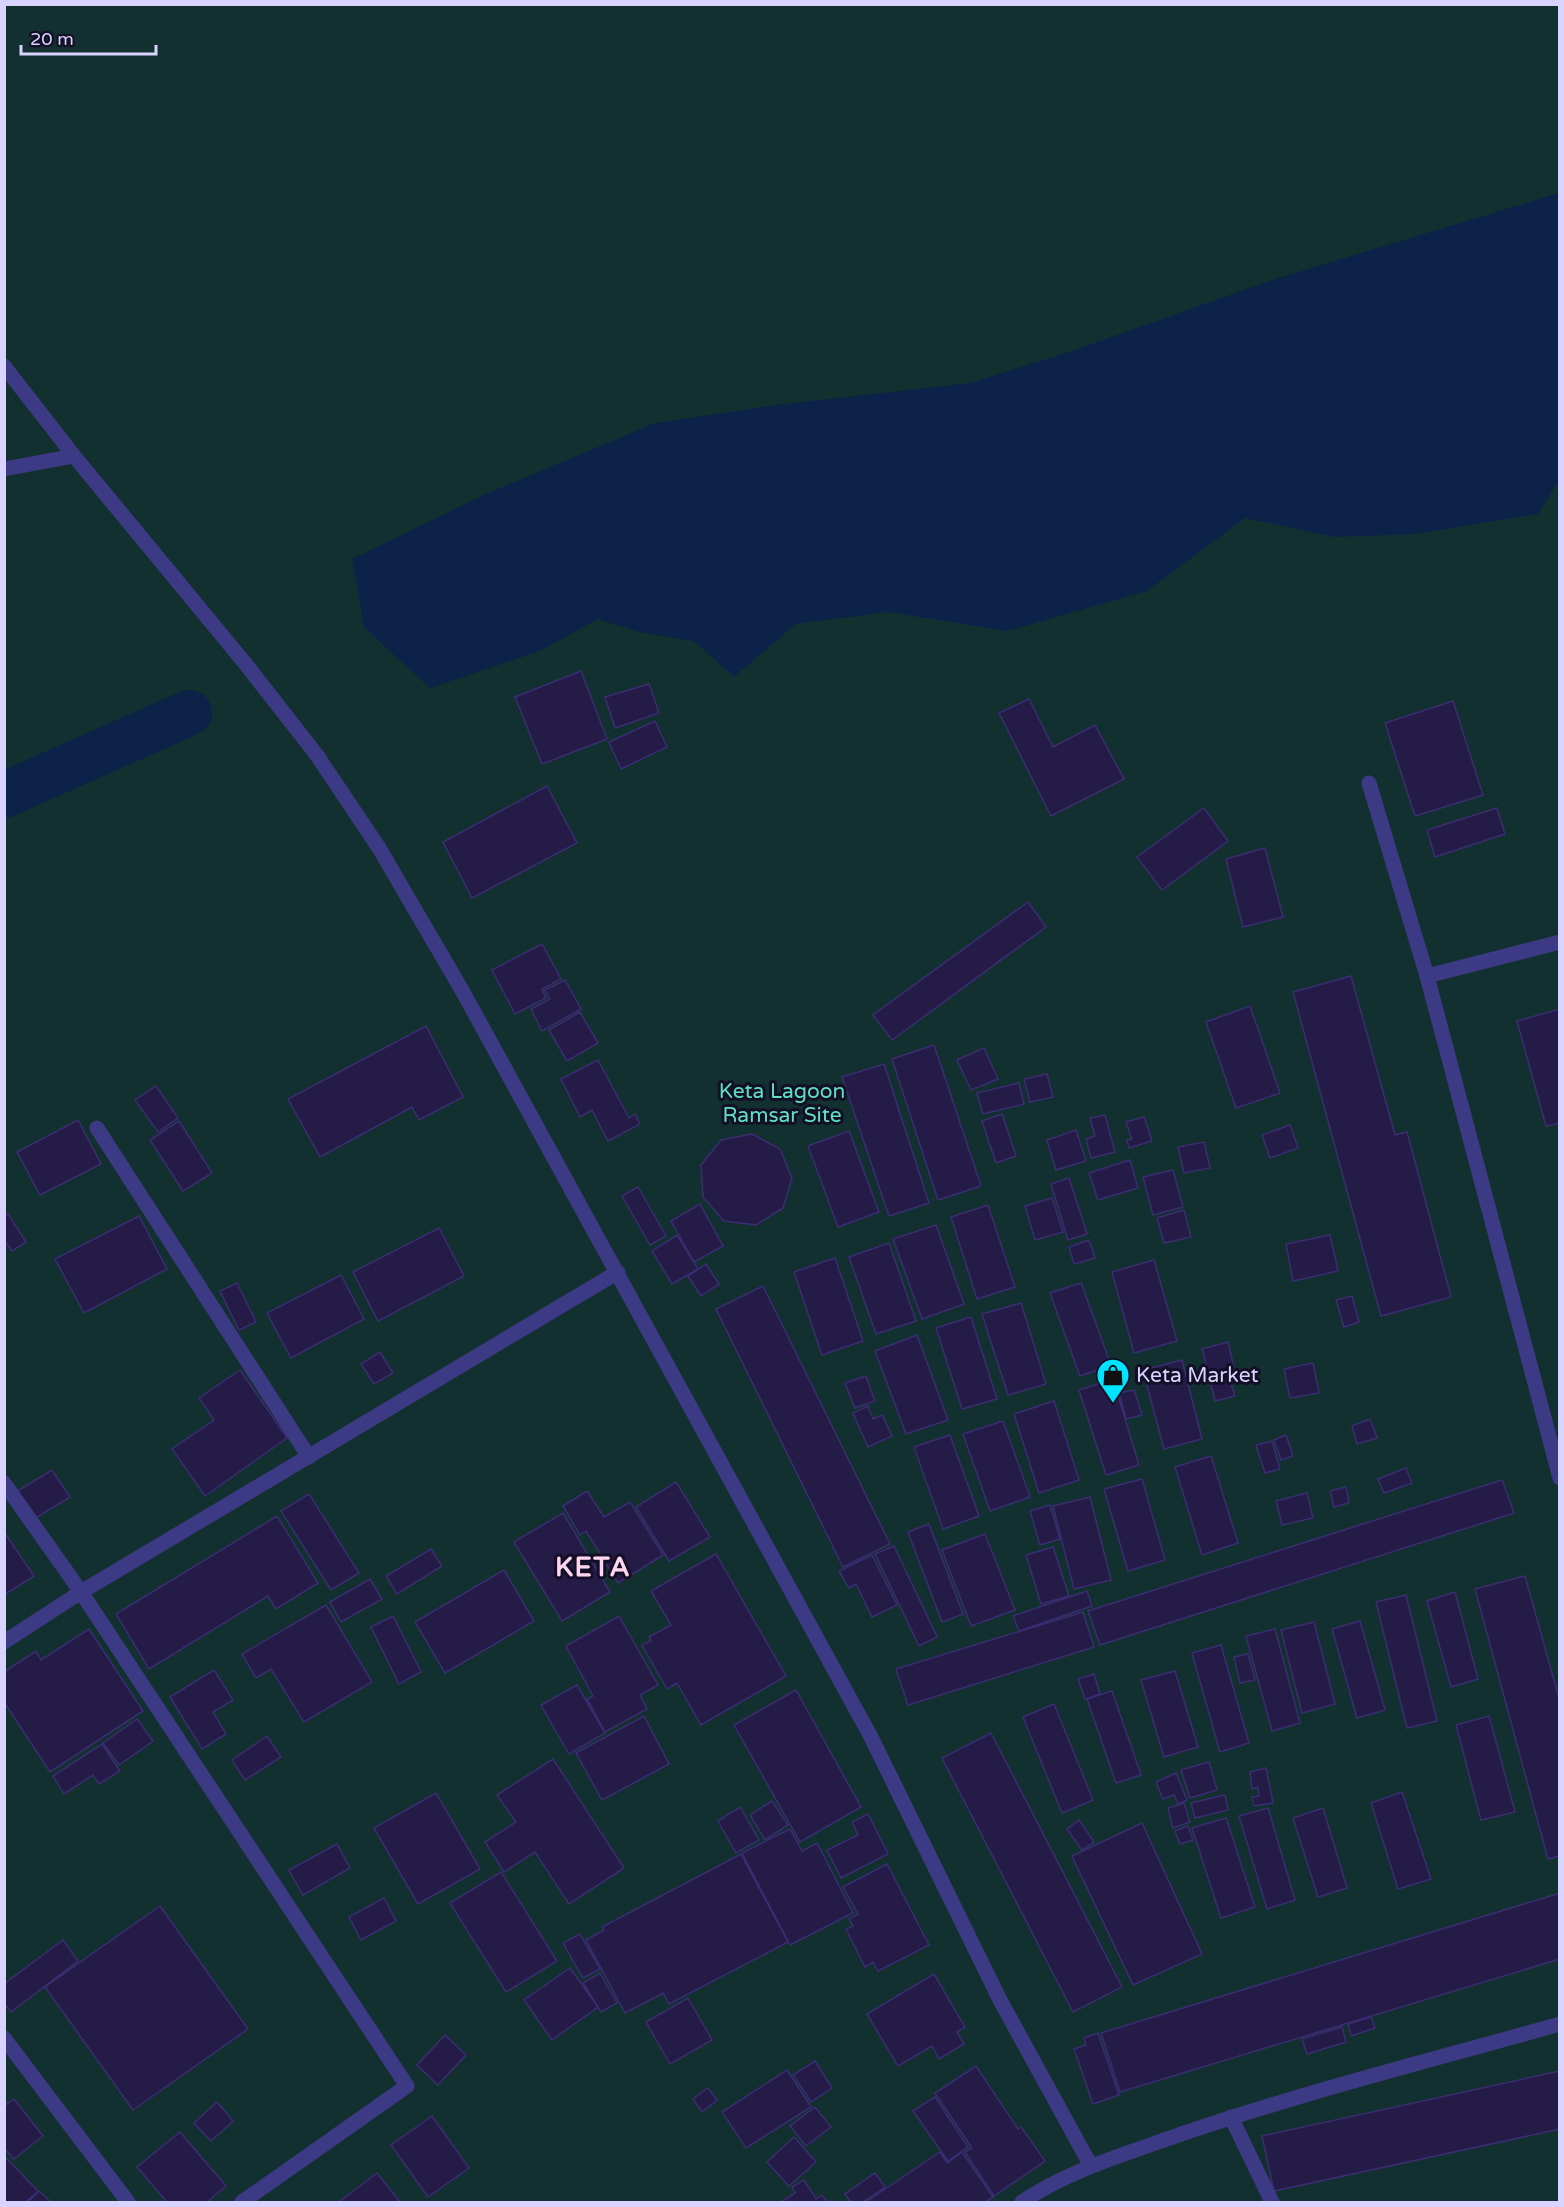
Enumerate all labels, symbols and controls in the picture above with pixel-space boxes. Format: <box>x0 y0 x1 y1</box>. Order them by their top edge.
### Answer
scale bar <box>21 18 156 56</box>
text: 20 m <box>30 28 74 50</box>
park label: Keta Lagoon Ramsar Site <box>719 1079 845 1128</box>
shop icon: Keta Market <box>1095 1357 1131 1404</box>
place label: Keta Market <box>1136 1363 1259 1388</box>
district label: KETA <box>555 1551 631 1584</box>

